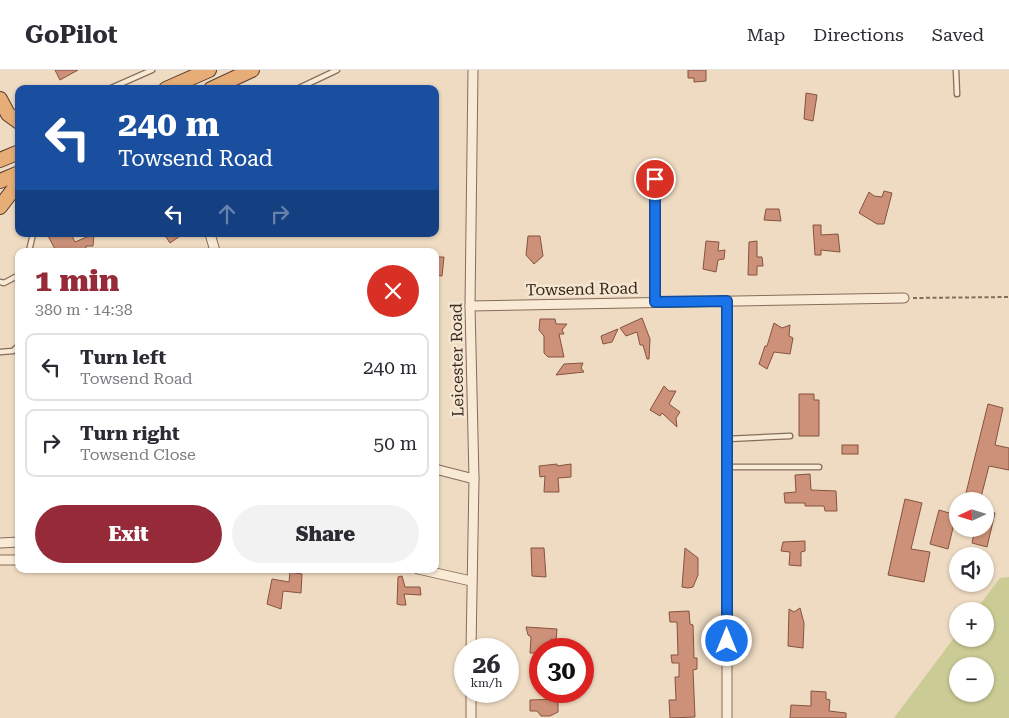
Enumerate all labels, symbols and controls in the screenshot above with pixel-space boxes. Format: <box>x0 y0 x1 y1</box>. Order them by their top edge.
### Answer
text: GoPilot <box>25 21 117 49</box>
text: Map <box>747 24 785 45</box>
text: Directions <box>813 24 904 45</box>
text: Saved <box>932 24 984 45</box>
text: 240 m <box>118 104 219 145</box>
icon: left <box>35 105 100 170</box>
text: Towsend Road <box>118 146 273 171</box>
pin <box>634 158 676 200</box>
icon: arrive <box>641 165 669 193</box>
icon: left <box>160 200 188 228</box>
icon: ahead <box>213 200 241 228</box>
icon: right <box>266 200 294 228</box>
text: 1 min <box>35 263 119 298</box>
button: close <box>367 265 419 317</box>
street label: Towsend Road <box>526 279 638 299</box>
text: 380 m · 14:38 <box>35 300 133 319</box>
street label: Leicester Road <box>447 303 467 417</box>
text: Turn left <box>80 346 166 369</box>
icon: left <box>37 353 65 381</box>
text: 240 m <box>363 356 417 379</box>
text: Towsend Road <box>80 369 193 388</box>
text: Turn right <box>80 422 180 445</box>
icon: right <box>37 429 65 457</box>
text: 50 m <box>374 432 417 455</box>
text: Towsend Close <box>80 445 196 464</box>
north arrow <box>949 492 994 538</box>
map controls <box>949 492 994 702</box>
button: Exit <box>35 505 222 563</box>
button: Share <box>232 505 419 563</box>
button: sound <box>949 547 994 592</box>
button: + <box>949 602 994 647</box>
position arrow <box>700 614 752 666</box>
speed limit sign: 30 <box>529 638 594 703</box>
text: 26 <box>472 650 501 679</box>
button: − <box>949 657 994 702</box>
text: km/h <box>470 676 503 690</box>

